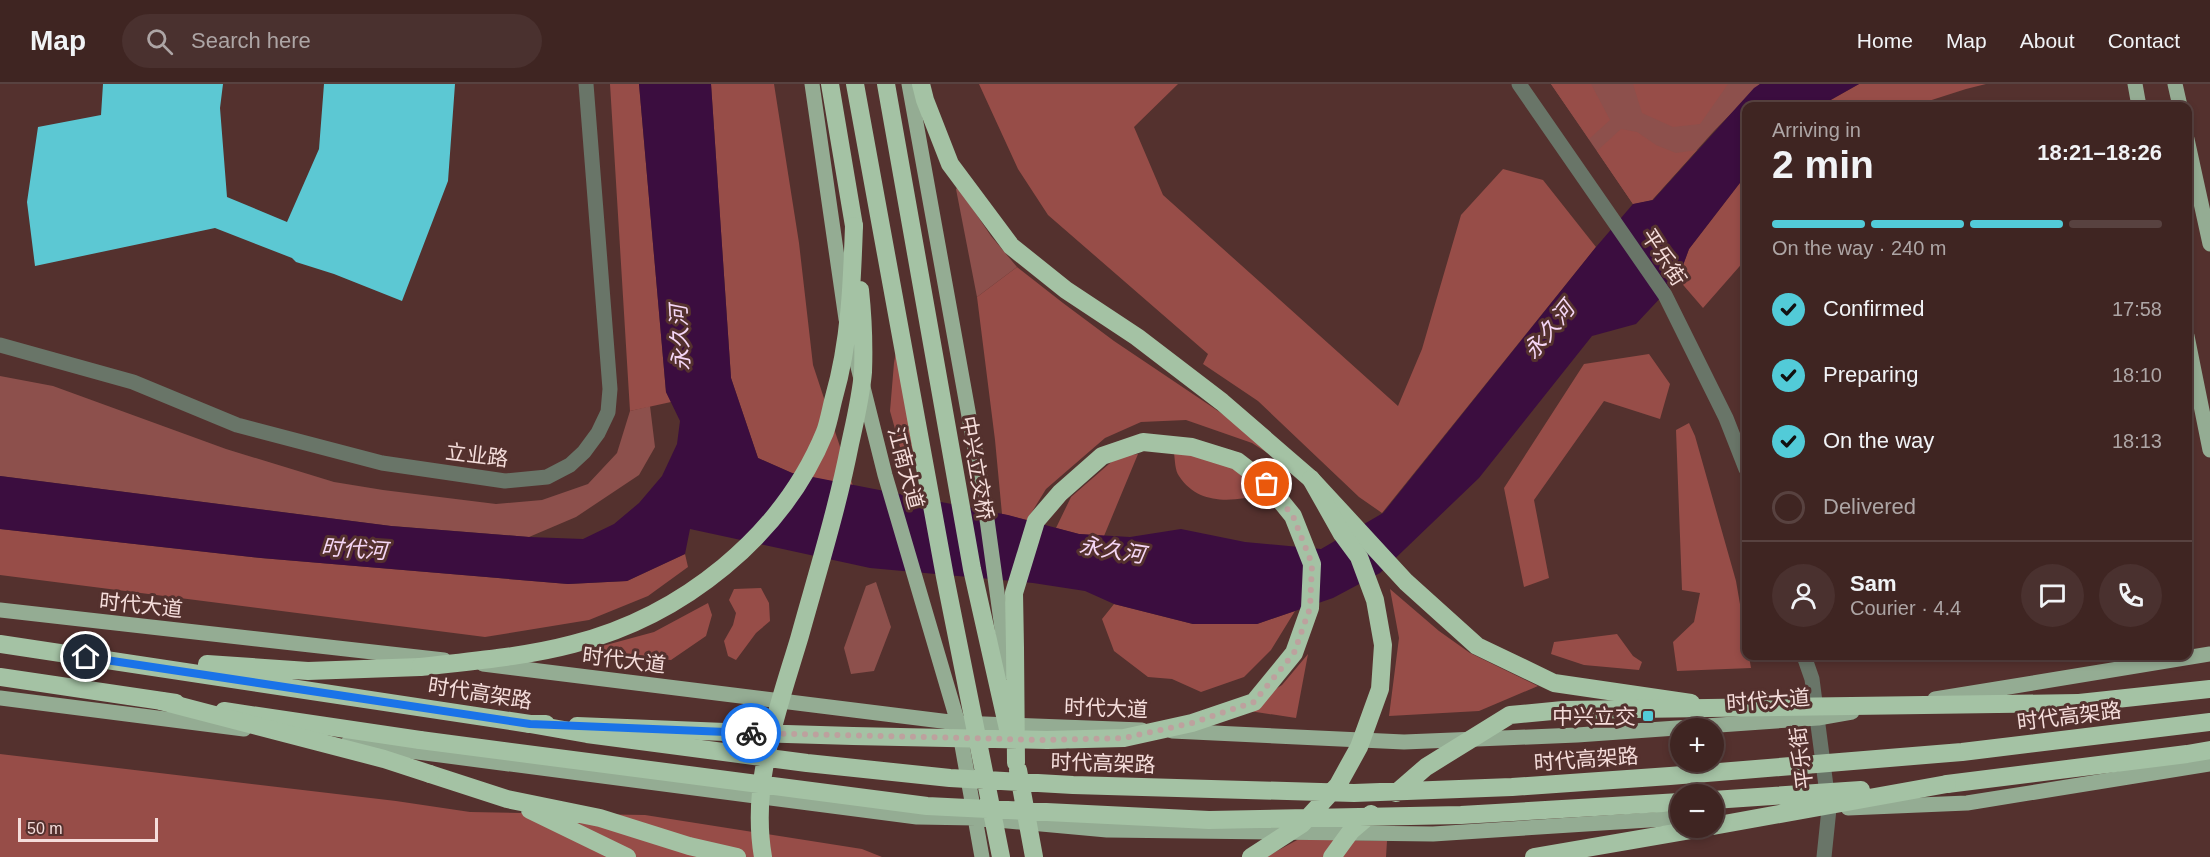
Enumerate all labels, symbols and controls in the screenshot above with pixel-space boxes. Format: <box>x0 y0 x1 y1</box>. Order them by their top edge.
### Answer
search box <box>122 14 542 68</box>
text: Map <box>30 25 86 56</box>
icon: search <box>143 25 176 58</box>
text: Search here <box>191 28 311 53</box>
text: Home <box>1857 29 1913 52</box>
text: Map <box>1946 29 1987 52</box>
text: About <box>2020 29 2075 52</box>
text: Contact <box>2108 29 2180 52</box>
text: Arriving in <box>1772 119 1861 141</box>
text: 18:21–18:26 <box>2037 140 2162 165</box>
text: 2 min <box>1772 143 1874 186</box>
street label: 平乐街 <box>1637 224 1691 290</box>
text: On the way · 240 m <box>1772 237 1947 259</box>
water label: 永久河 <box>1519 293 1582 364</box>
icon: check <box>1772 293 1805 326</box>
text: Confirmed <box>1823 296 1924 321</box>
text: 17:58 <box>2112 298 2162 320</box>
water label: 永久河 <box>666 300 694 372</box>
icon: check <box>1772 359 1805 392</box>
text: Preparing <box>1823 362 1918 387</box>
text: 18:10 <box>2112 364 2162 386</box>
street label: 中兴立交桥 <box>957 414 997 522</box>
street label: 江南大道 <box>884 424 928 512</box>
icon: check <box>1772 425 1805 458</box>
text: On the way <box>1823 428 1934 453</box>
text: 18:13 <box>2112 430 2162 452</box>
street label: 立业路 <box>444 440 510 470</box>
pin <box>1241 458 1292 509</box>
icon: bag <box>1250 467 1283 500</box>
text: Delivered <box>1823 494 1916 519</box>
water label: 永久河 <box>1077 532 1150 568</box>
water label: 时代河 <box>320 534 392 564</box>
button: person <box>1772 564 1835 627</box>
button: chat <box>2021 564 2084 627</box>
button: phone <box>2099 564 2162 627</box>
text: Sam <box>1850 571 1896 596</box>
street label: 时代大道 <box>98 589 184 621</box>
text: Courier · 4.4 <box>1850 597 1961 619</box>
pin <box>60 631 111 682</box>
icon: home <box>69 640 102 673</box>
street label: 时代大道 <box>581 643 667 677</box>
street label: 时代高架路 <box>426 673 534 713</box>
street label: 时代大道 <box>1725 686 1811 714</box>
street label: 时代大道 <box>1064 695 1148 721</box>
street label: 时代高架路 <box>2015 698 2123 734</box>
courier <box>721 703 781 763</box>
place label: 中兴立交 <box>1552 705 1636 728</box>
marker: 中兴立交 <box>1641 709 1655 723</box>
icon: bike <box>735 717 768 750</box>
map controls <box>1670 718 1724 838</box>
button: + <box>1670 718 1724 772</box>
street label: 平乐街 <box>1786 725 1816 791</box>
street label: 时代高架路 <box>1533 744 1639 774</box>
street label: 时代高架路 <box>1050 750 1156 776</box>
button: − <box>1670 784 1724 838</box>
scale bar <box>18 815 158 842</box>
text: 50 m <box>27 820 63 837</box>

